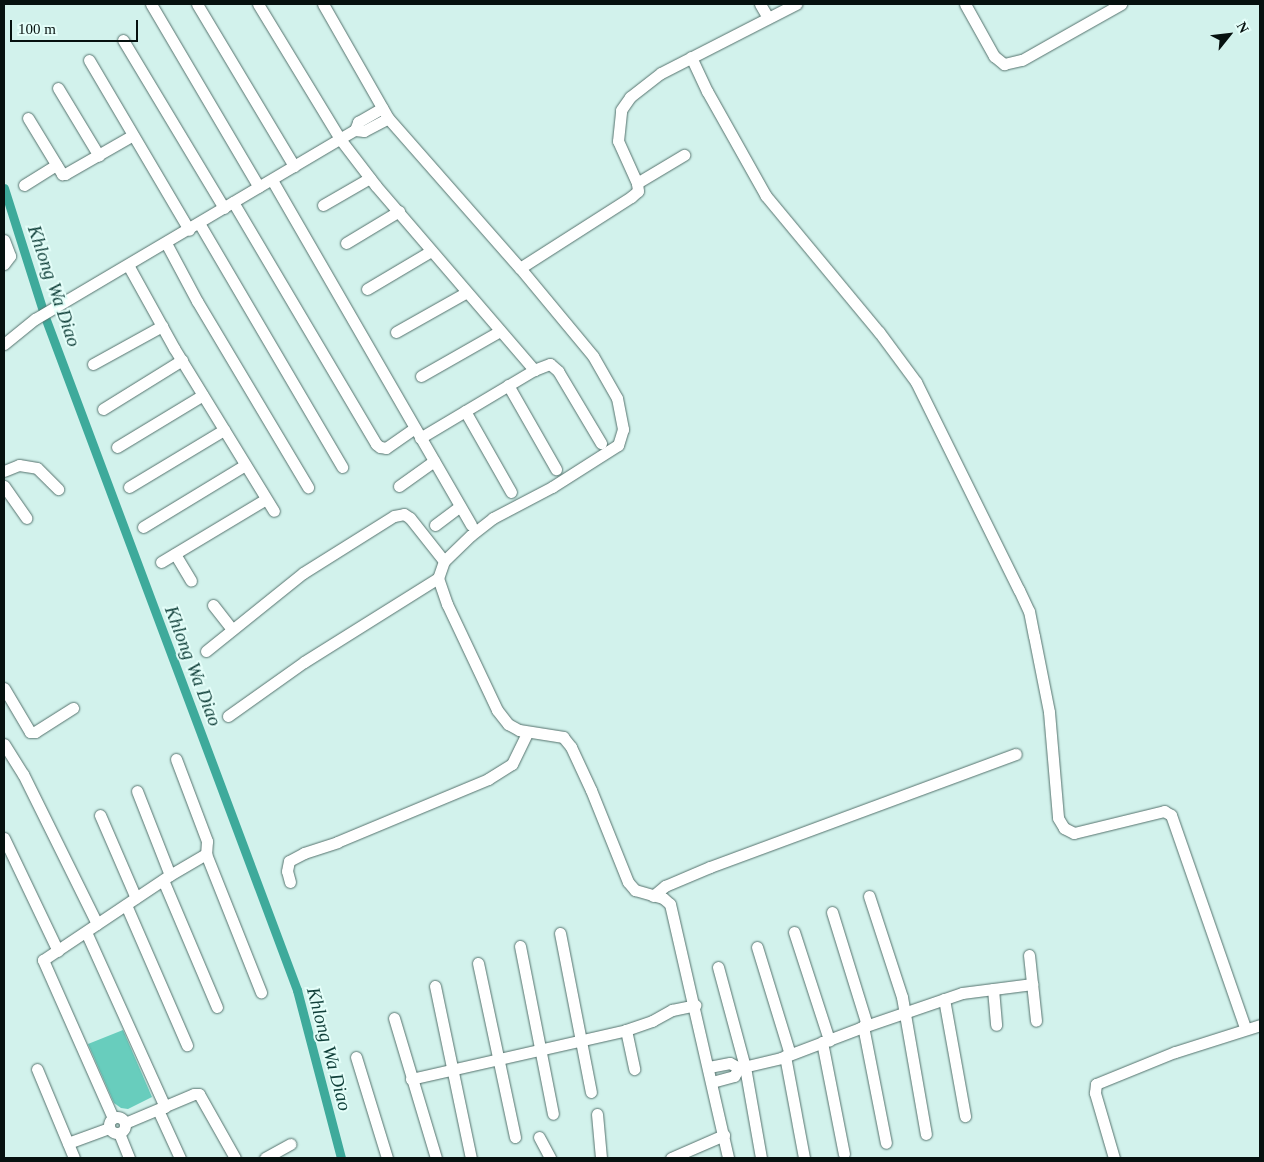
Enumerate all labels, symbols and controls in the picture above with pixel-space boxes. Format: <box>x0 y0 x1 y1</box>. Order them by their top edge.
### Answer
scale bar <box>12 10 140 42</box>
north arrow <box>1204 10 1254 60</box>
text: N <box>1234 19 1252 36</box>
text: 100 m <box>18 21 56 37</box>
water label: Khlong Wa Diao <box>22 221 86 351</box>
water label: Khlong Wa Diao <box>159 601 227 731</box>
water label: Khlong Wa Diao <box>301 983 357 1115</box>

